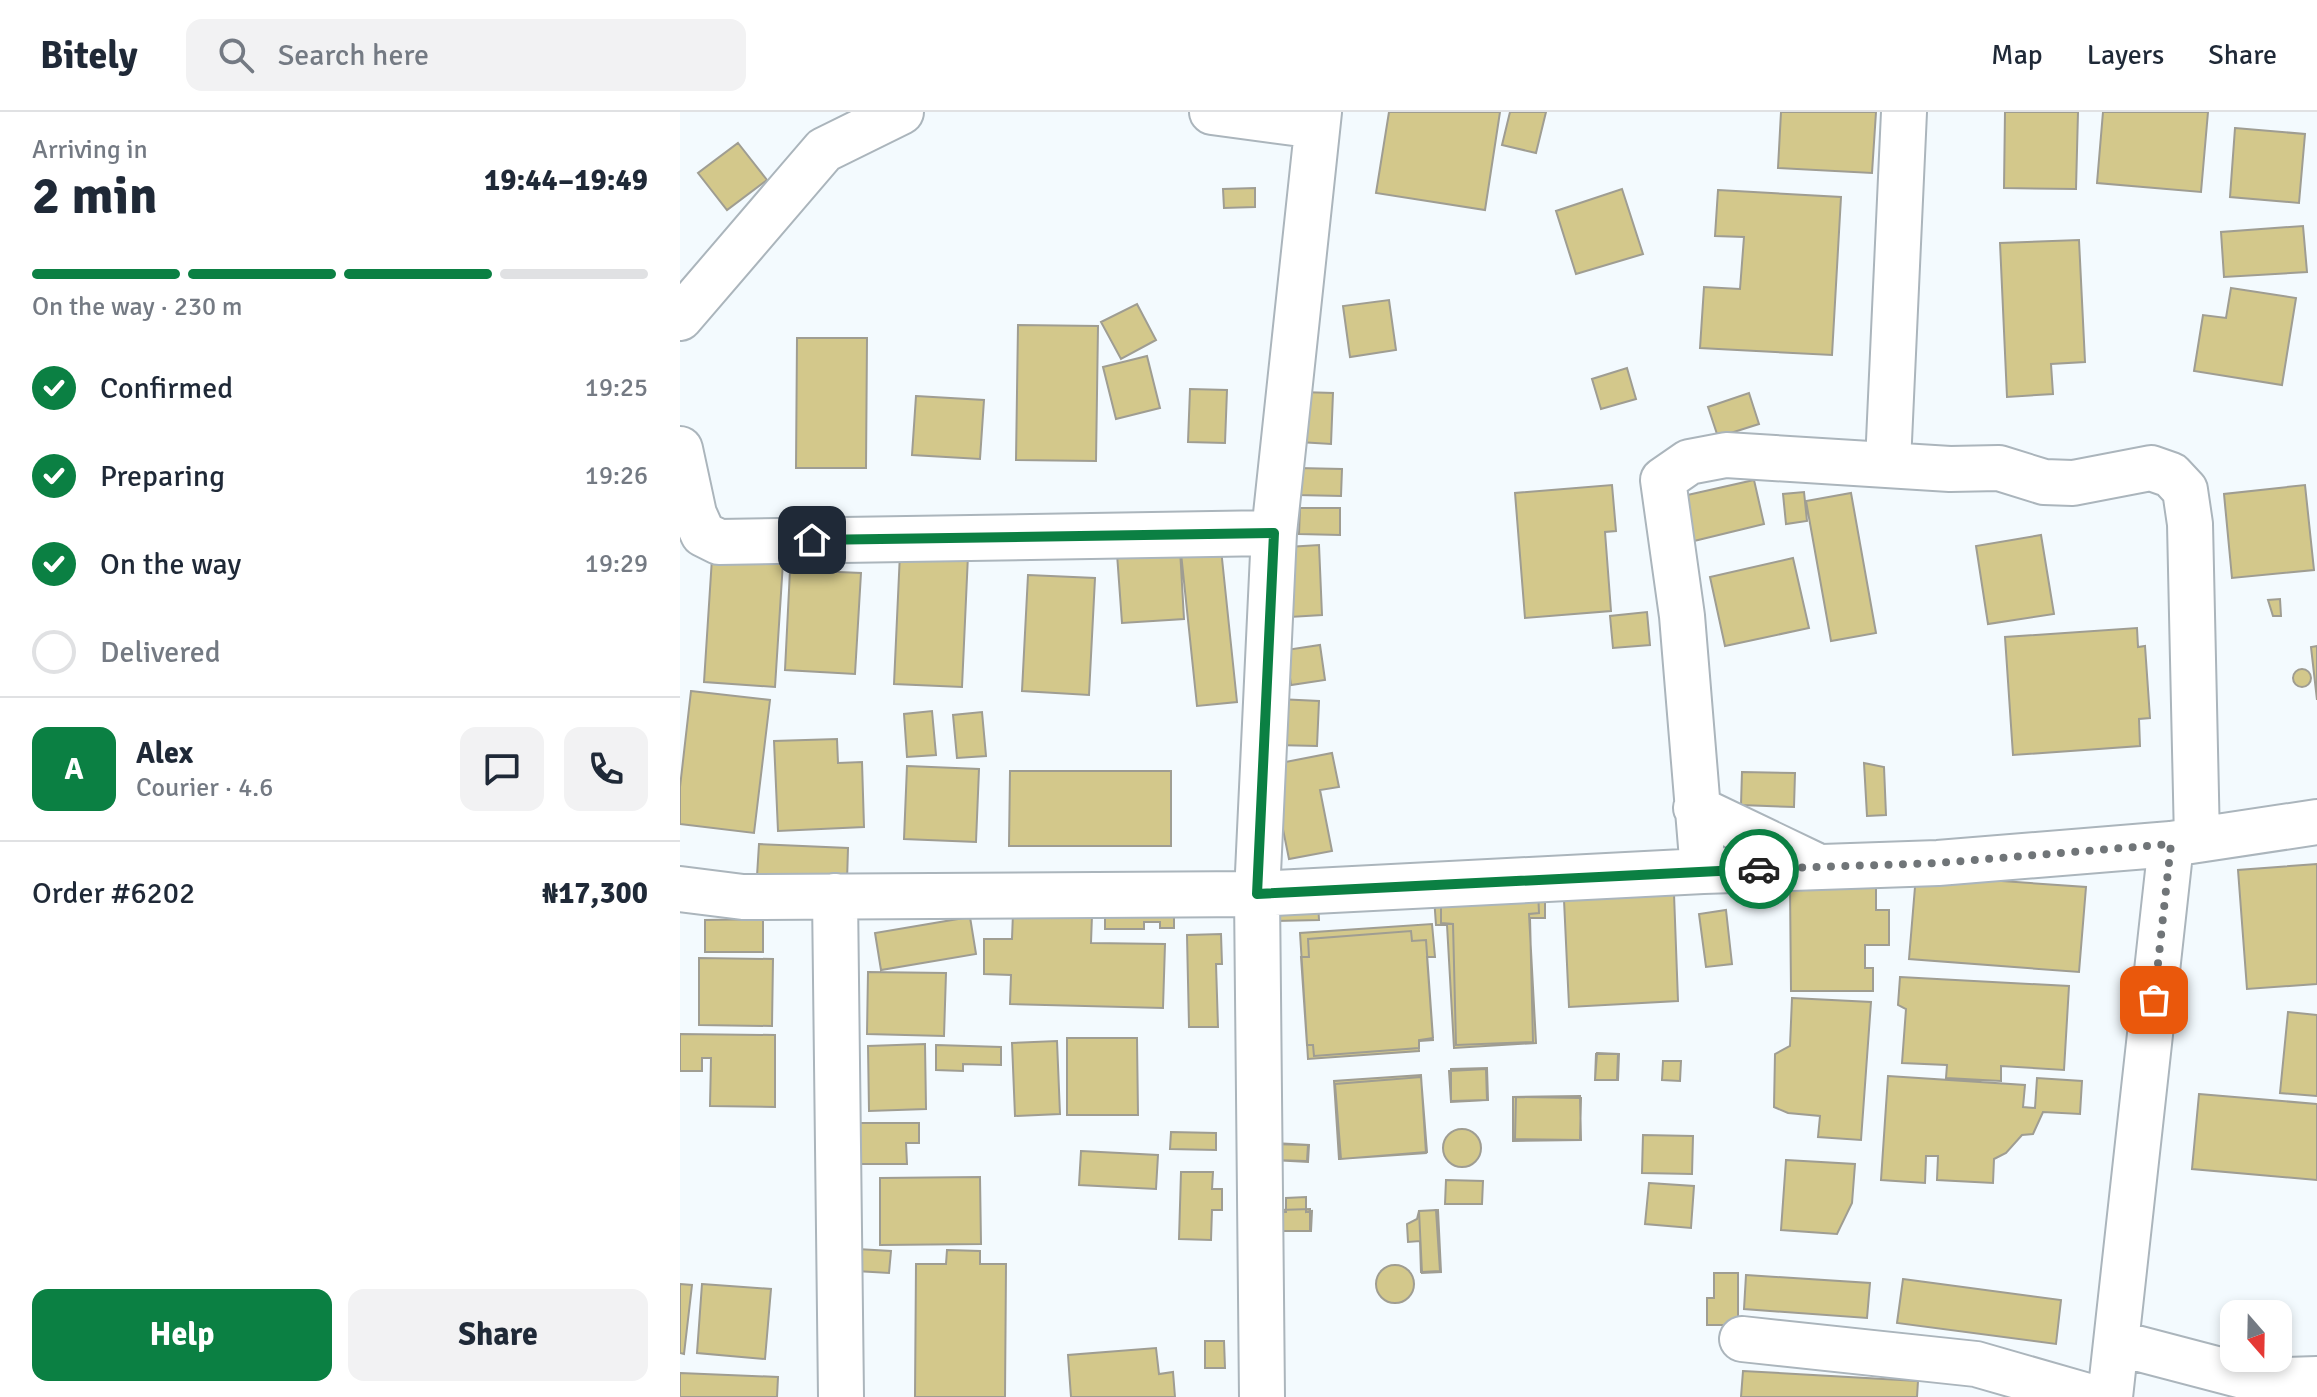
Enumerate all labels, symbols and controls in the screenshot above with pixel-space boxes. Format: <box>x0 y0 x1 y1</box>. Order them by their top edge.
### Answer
search box <box>186 19 746 91</box>
text: Bitely <box>40 32 138 79</box>
icon: search <box>214 33 258 77</box>
text: Search here <box>278 37 429 74</box>
text: Map <box>1991 38 2043 72</box>
text: Layers <box>2087 38 2164 72</box>
text: Share <box>2208 38 2277 72</box>
text: Arriving in <box>32 134 148 166</box>
text: 19:44–19:49 <box>484 162 648 199</box>
text: 2 min <box>32 164 158 228</box>
text: On the way · 230 m <box>32 291 242 323</box>
icon: check <box>32 366 76 410</box>
text: Confirmed <box>100 370 233 407</box>
text: 19:25 <box>585 372 648 404</box>
icon: check <box>32 454 76 498</box>
text: Preparing <box>100 458 225 495</box>
text: 19:26 <box>585 460 648 492</box>
pin <box>778 506 846 574</box>
icon: home <box>790 518 834 562</box>
icon: check <box>32 542 76 586</box>
text: On the way <box>100 546 241 583</box>
text: 19:29 <box>585 548 648 580</box>
text: Delivered <box>100 634 221 671</box>
button: chat <box>460 727 544 811</box>
button: phone <box>564 727 648 811</box>
text: Alex <box>136 735 193 772</box>
text: A <box>64 751 84 788</box>
text: Courier · 4.6 <box>136 772 273 804</box>
courier <box>1719 829 1799 909</box>
icon: car <box>1737 847 1781 891</box>
text: Order #6202 <box>32 875 195 912</box>
text: ₦17,300 <box>542 875 648 912</box>
pin <box>2120 966 2188 1034</box>
icon: bag <box>2132 978 2176 1022</box>
button: Help <box>32 1289 332 1381</box>
button: Share <box>348 1289 648 1381</box>
north arrow <box>2220 1300 2292 1372</box>
map controls <box>2220 1300 2292 1372</box>

